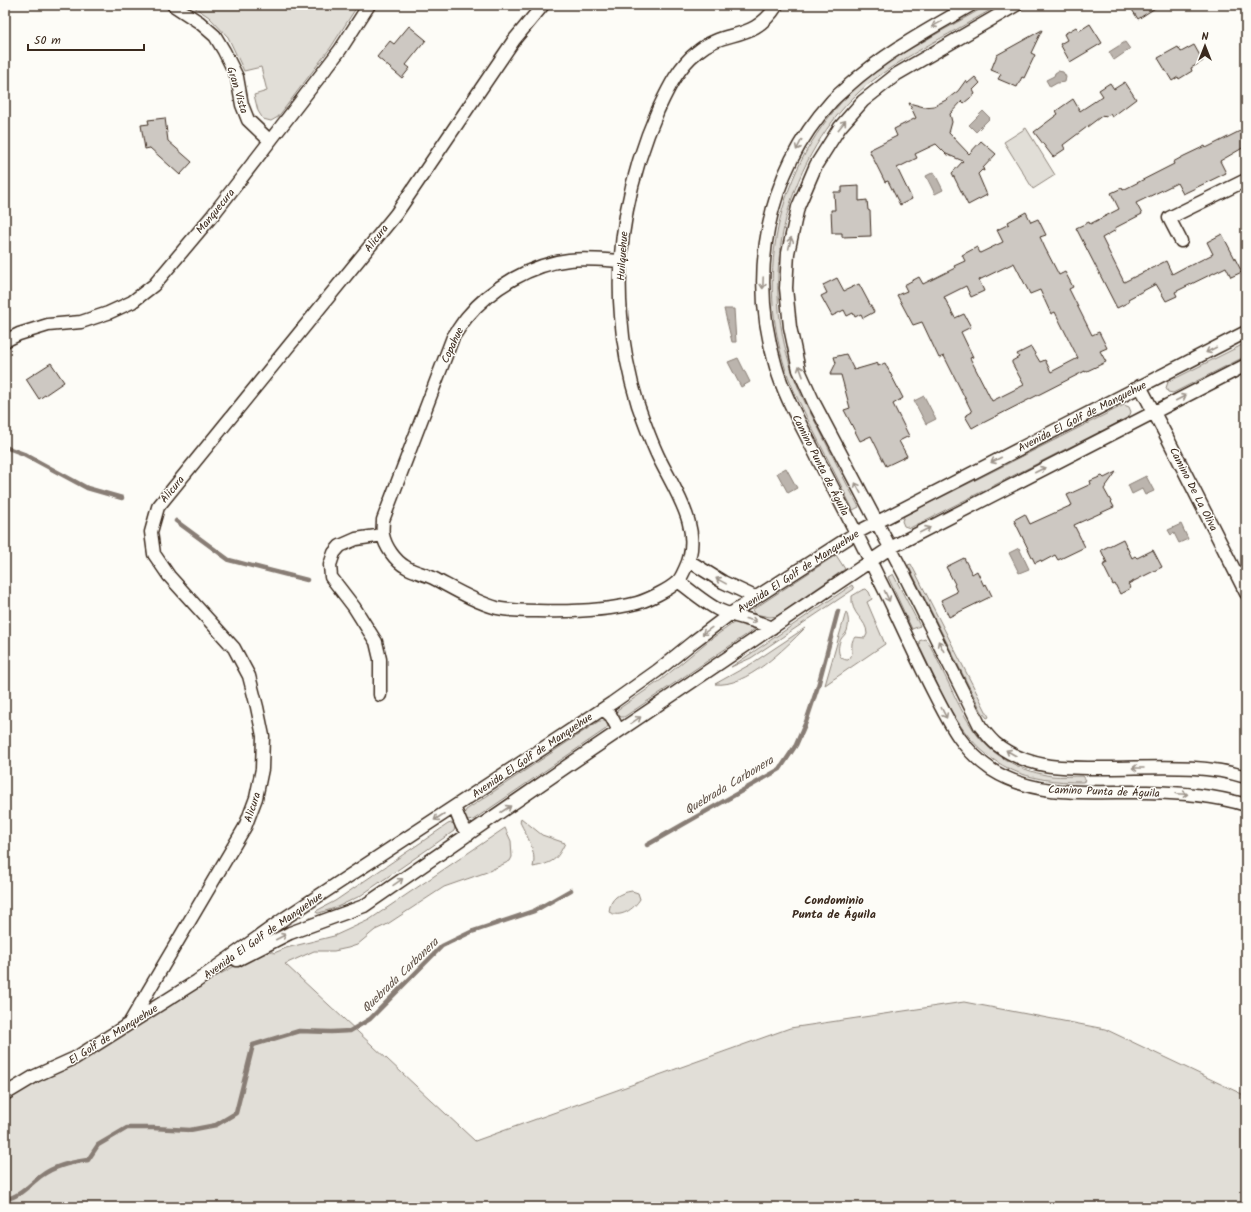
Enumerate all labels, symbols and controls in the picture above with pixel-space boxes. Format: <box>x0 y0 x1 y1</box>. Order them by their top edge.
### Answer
one-way arrow <box>932 21 944 29</box>
scale bar <box>28 26 144 52</box>
north arrow <box>1185 26 1225 66</box>
text: N <box>1202 28 1209 46</box>
text: 50 m <box>34 31 61 50</box>
street label: Gran Vista <box>221 65 253 116</box>
one-way arrow <box>838 120 846 131</box>
one-way arrow <box>795 139 803 151</box>
street label: Manquecura <box>192 185 240 238</box>
street label: Alicura <box>360 221 393 256</box>
street label: Huilquehue <box>612 231 634 281</box>
one-way arrow <box>786 237 794 250</box>
one-way arrow <box>760 276 767 289</box>
street label: Copahue <box>437 324 469 367</box>
one-way arrow <box>1205 347 1217 354</box>
one-way arrow <box>796 366 804 378</box>
street label: Avenida El Golf de Manquehue <box>1015 377 1150 457</box>
one-way arrow <box>1175 394 1187 401</box>
street label: Camino Punta de Águila <box>787 412 854 519</box>
street label: Camino De La Oliva <box>1164 444 1222 535</box>
one-way arrow <box>990 457 1002 465</box>
one-way arrow <box>1034 466 1046 473</box>
street label: Alicura <box>156 472 190 507</box>
one-way arrow <box>854 482 862 494</box>
street label: Avenida El Golf de Manquehue <box>734 525 863 618</box>
one-way arrow <box>919 526 931 533</box>
one-way arrow <box>716 576 728 584</box>
one-way arrow <box>884 589 891 601</box>
one-way arrow <box>745 617 758 624</box>
one-way arrow <box>701 627 712 636</box>
one-way arrow <box>936 641 944 653</box>
one-way arrow <box>941 706 948 718</box>
street label: Avenida El Golf de Manquehue <box>468 709 597 803</box>
one-way arrow <box>630 716 641 724</box>
one-way arrow <box>1005 748 1017 756</box>
water label: Quebrada Carbonera <box>681 751 779 820</box>
one-way arrow <box>1132 764 1145 772</box>
street label: Camino Punta de Águila <box>1048 781 1160 803</box>
street label: Alicura <box>240 790 266 825</box>
one-way arrow <box>1175 790 1188 798</box>
one-way arrow <box>500 805 511 813</box>
one-way arrow <box>434 813 445 821</box>
one-way arrow <box>393 878 404 886</box>
street label: Avenida El Golf de Manquehue <box>200 888 327 984</box>
district label: Condominio Punta de Águila <box>792 891 876 924</box>
water label: Quebrada Carbonera <box>357 932 444 1017</box>
one-way arrow <box>275 933 287 940</box>
street label: El Golf de Manquehue <box>65 1000 162 1070</box>

